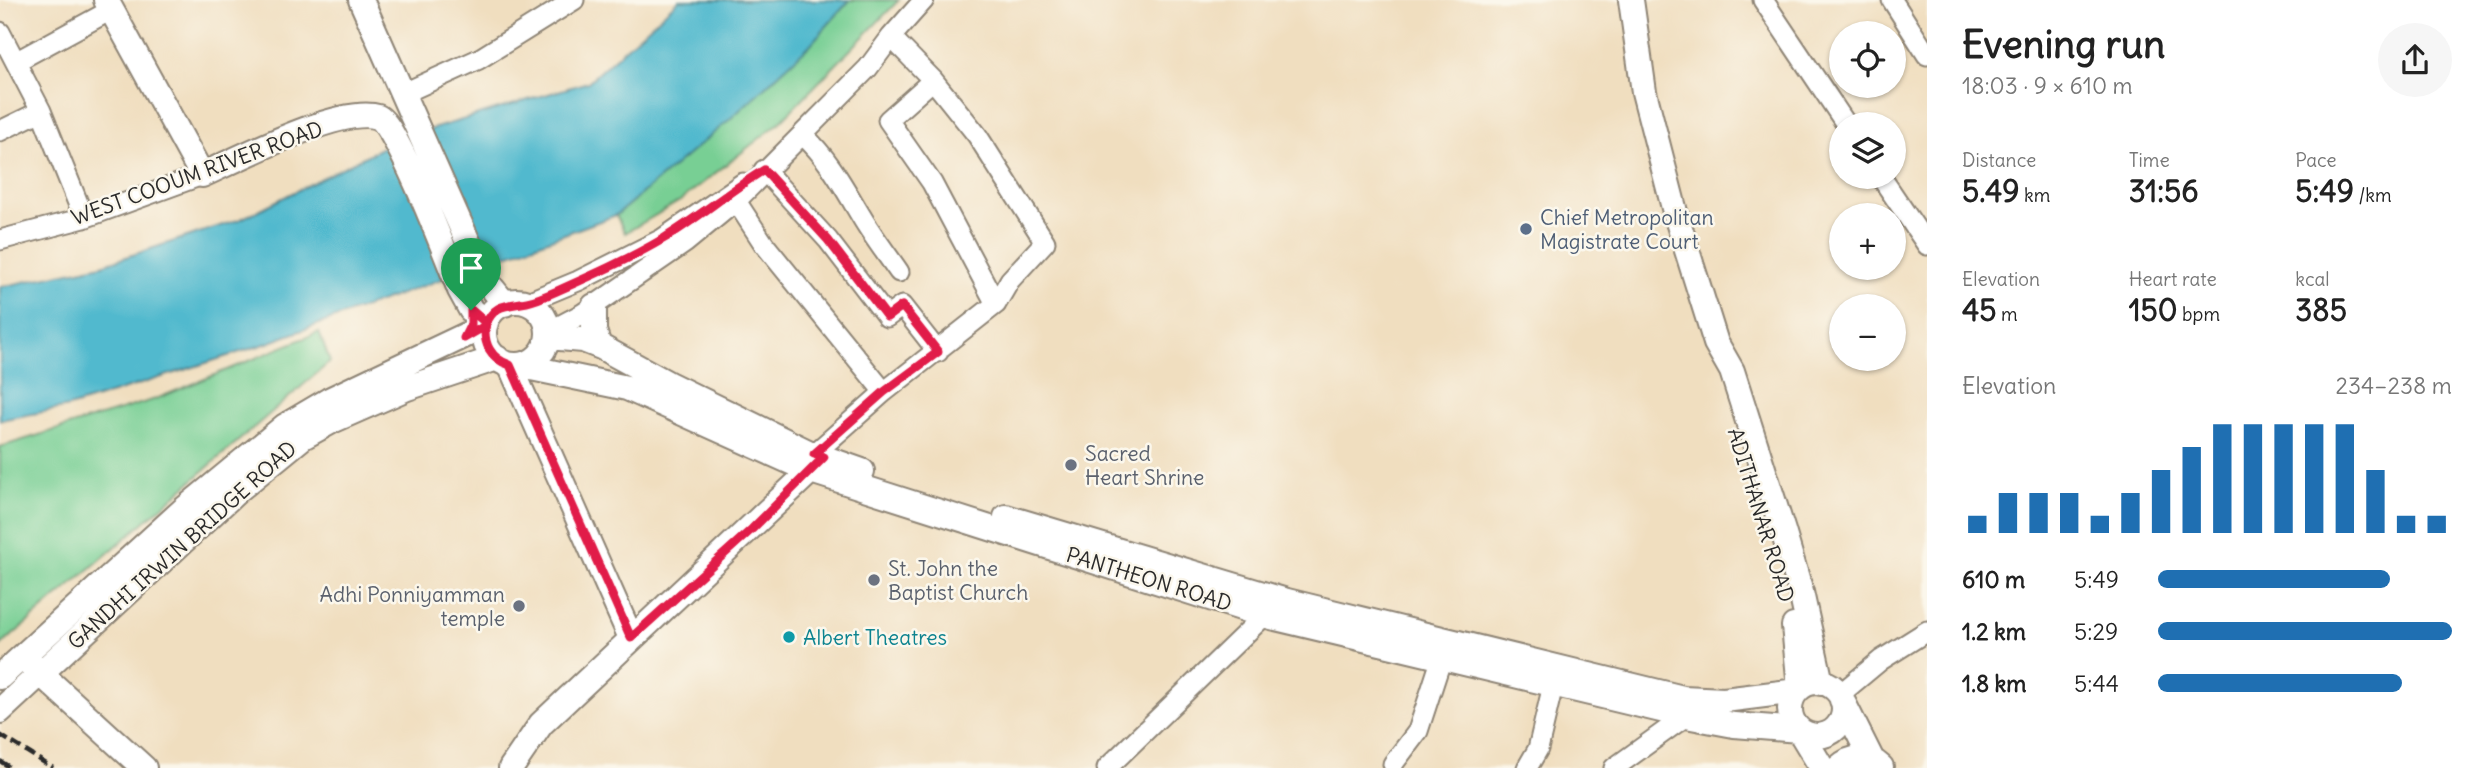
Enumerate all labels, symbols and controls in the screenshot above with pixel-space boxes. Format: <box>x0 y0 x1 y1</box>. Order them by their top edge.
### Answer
map controls <box>1829 21 1906 371</box>
button: locate <box>1829 21 1906 98</box>
text: Evening run <box>1962 21 2165 68</box>
button: share <box>2378 23 2452 97</box>
text: 18:03 · 9 × 610 m <box>1962 71 2133 100</box>
button: layers <box>1829 112 1906 189</box>
street label: WEST COOUM RIVER ROAD <box>68 115 326 231</box>
text: Distance <box>1962 148 2036 172</box>
text: Time <box>2129 148 2170 172</box>
text: Pace <box>2295 148 2337 172</box>
text: 5.49 <box>1962 172 2019 210</box>
text: 31:56 <box>2129 172 2199 210</box>
text: 5:49 <box>2295 172 2354 210</box>
text: km <box>2019 183 2050 207</box>
text: /km <box>2354 183 2392 207</box>
button: + <box>1829 203 1906 280</box>
place label: Chief Metropolitan Magistrate Court <box>1540 204 1714 255</box>
marker: Chief Metropolitan Magistrate Court <box>1518 221 1534 237</box>
pin <box>441 238 501 310</box>
icon: arrive <box>452 249 490 287</box>
text: Elevation <box>1962 267 2040 291</box>
text: Heart rate <box>2129 267 2217 291</box>
text: kcal <box>2295 267 2330 291</box>
text: 45 <box>1962 291 1997 329</box>
text: 150 <box>2129 291 2178 329</box>
text: 385 <box>2295 291 2347 329</box>
button: − <box>1829 294 1906 371</box>
text: m <box>1997 302 2018 326</box>
text: bpm <box>2178 302 2220 326</box>
text: Elevation <box>1962 371 2056 400</box>
text: 234–238 m <box>2335 371 2452 400</box>
street label: ADITHANAR ROAD <box>1722 425 1800 605</box>
street label: GANDHI IRWIN BRIDGE ROAD <box>62 435 302 655</box>
place label: Sacred Heart Shrine <box>1085 440 1204 491</box>
marker: Sacred Heart Shrine <box>1063 457 1079 473</box>
street label: PANTHEON ROAD <box>1063 541 1235 617</box>
place label: St. John the Baptist Church <box>888 555 1028 606</box>
text: 610 m <box>1962 565 2025 594</box>
text: 5:49 <box>2074 565 2119 594</box>
marker: St. John the Baptist Church <box>866 572 882 588</box>
place label: Adhi Ponniyamman temple <box>319 581 505 632</box>
marker: Adhi Ponniyamman temple <box>511 598 527 614</box>
text: 1.2 km <box>1962 617 2026 646</box>
text: 5:29 <box>2074 617 2118 646</box>
place label: Albert Theatres <box>803 624 947 651</box>
marker: Albert Theatres <box>781 629 797 645</box>
text: 1.8 km <box>1962 669 2027 698</box>
text: 5:44 <box>2074 669 2119 698</box>

